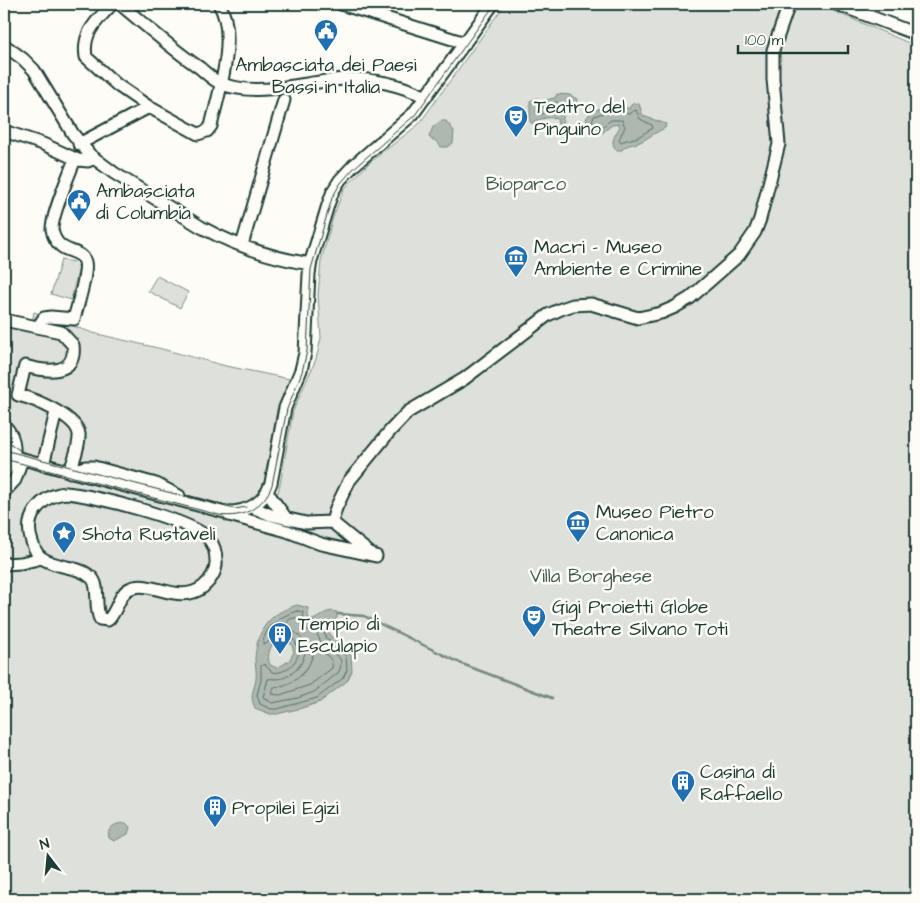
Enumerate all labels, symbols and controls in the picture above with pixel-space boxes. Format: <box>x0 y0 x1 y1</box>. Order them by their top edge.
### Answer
public building icon: Ambasciata dei Paesi Bassi in Italia <box>313 18 339 52</box>
scale bar <box>738 22 848 54</box>
text: 100 m <box>745 30 784 51</box>
place label: Ambasciata dei Paesi Bassi in Italia <box>235 52 417 101</box>
place label: Teatro del Pinguino <box>534 94 625 144</box>
theatre icon: Teatro del Pinguino <box>503 104 529 138</box>
park label: Bioparco <box>486 171 567 198</box>
place label: Ambasciata di Columbia <box>96 178 195 227</box>
public building icon: Ambasciata di Columbia <box>66 188 92 222</box>
place label: Macri - Museo Ambiente e Crimine <box>534 234 702 283</box>
museum icon: Macri - Museo Ambiente e Crimine <box>503 244 529 278</box>
place label: Museo Pietro Canonica <box>596 499 714 548</box>
museum icon: Museo Pietro Canonica <box>565 509 591 543</box>
place icon: Shota Rustaveli <box>51 520 77 554</box>
place label: Shota Rustaveli <box>82 521 215 548</box>
park label: Villa Borghese <box>530 563 652 591</box>
place label: Gigi Proietti Globe Theatre Silvano Toti <box>552 594 728 643</box>
theatre icon: Gigi Proietti Globe Theatre Silvano Toti <box>521 604 547 638</box>
place label: Tempio di Esculapio <box>298 611 379 660</box>
building icon: Tempio di Esculapio <box>267 621 293 655</box>
place label: Casina di Raffaello <box>700 759 783 808</box>
building icon: Casina di Raffaello <box>670 769 696 803</box>
building icon: Propilei Egizi <box>202 794 228 828</box>
place label: Propilei Egizi <box>232 795 339 823</box>
north arrow <box>22 830 72 880</box>
text: N <box>38 834 52 855</box>

